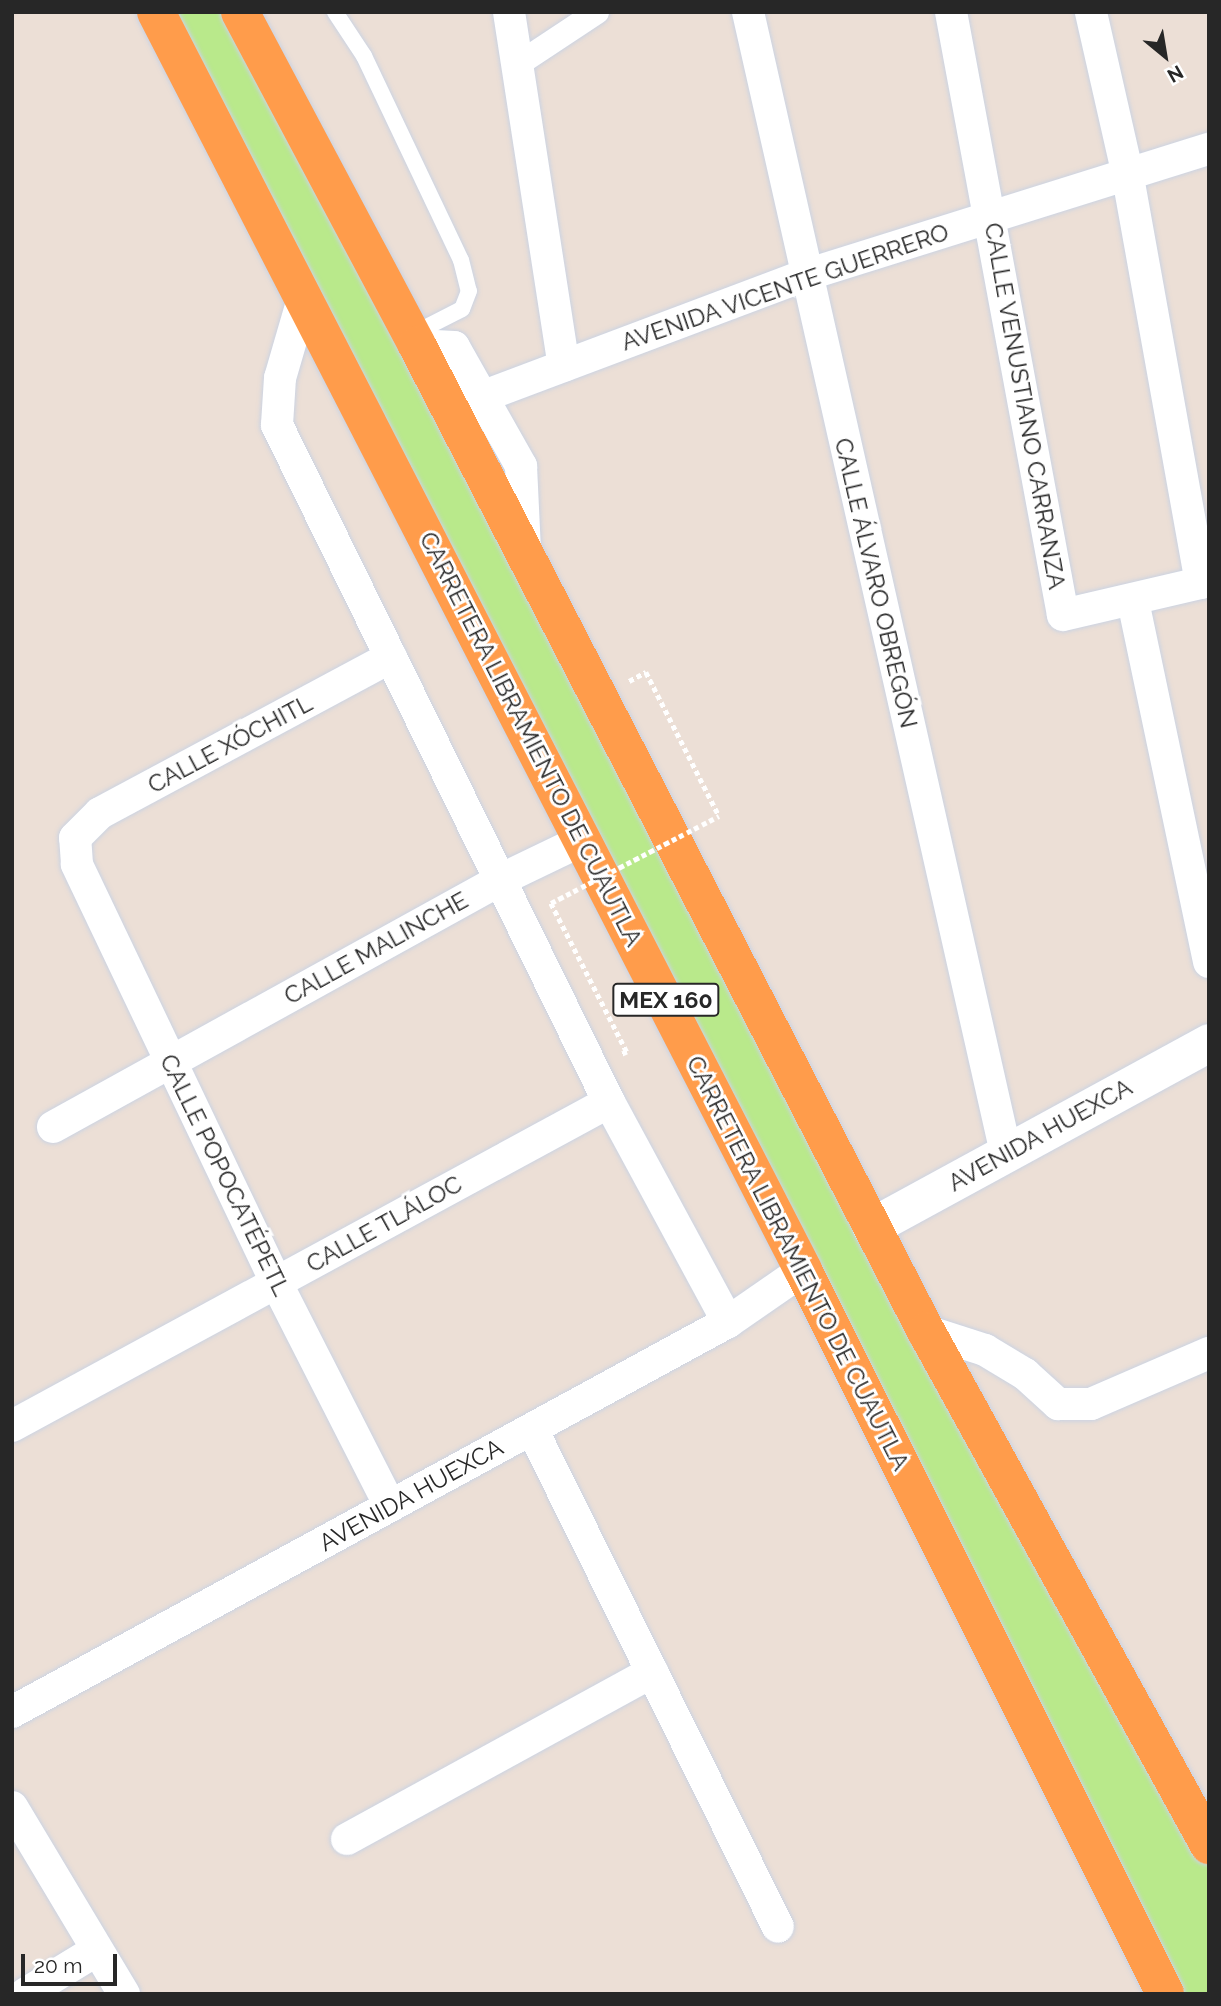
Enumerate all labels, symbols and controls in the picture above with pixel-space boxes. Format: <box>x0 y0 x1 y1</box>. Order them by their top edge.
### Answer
north arrow <box>1130 21 1200 91</box>
text: N <box>1164 61 1187 87</box>
street label: AVENIDA VICENTE GUERRERO <box>617 217 953 357</box>
street label: CALLE VENUSTIANO CARRANZA <box>978 220 1072 592</box>
street label: CALLE ÁLVARO OBREGÓN <box>829 435 923 731</box>
street label: CARRETERA LIBRAMIENTO DE CUAUTLA <box>413 527 649 951</box>
street label: CALLE XÓCHITL <box>143 688 317 800</box>
street label: CALLE MALINCHE <box>279 886 473 1010</box>
road number: MEX 160 <box>612 981 720 1020</box>
street label: CALLE POPOCATÉPETL <box>154 1049 296 1301</box>
street label: CARRETERA LIBRAMIENTO DE CUAUTLA <box>680 1051 916 1475</box>
street label: AVENIDA HUEXCA <box>943 1072 1137 1198</box>
street label: CALLE TLÁLOC <box>301 1169 467 1279</box>
street label: AVENIDA HUEXCA <box>314 1432 508 1558</box>
scale bar <box>24 1940 121 1984</box>
text: 20 m <box>34 1953 82 1978</box>

